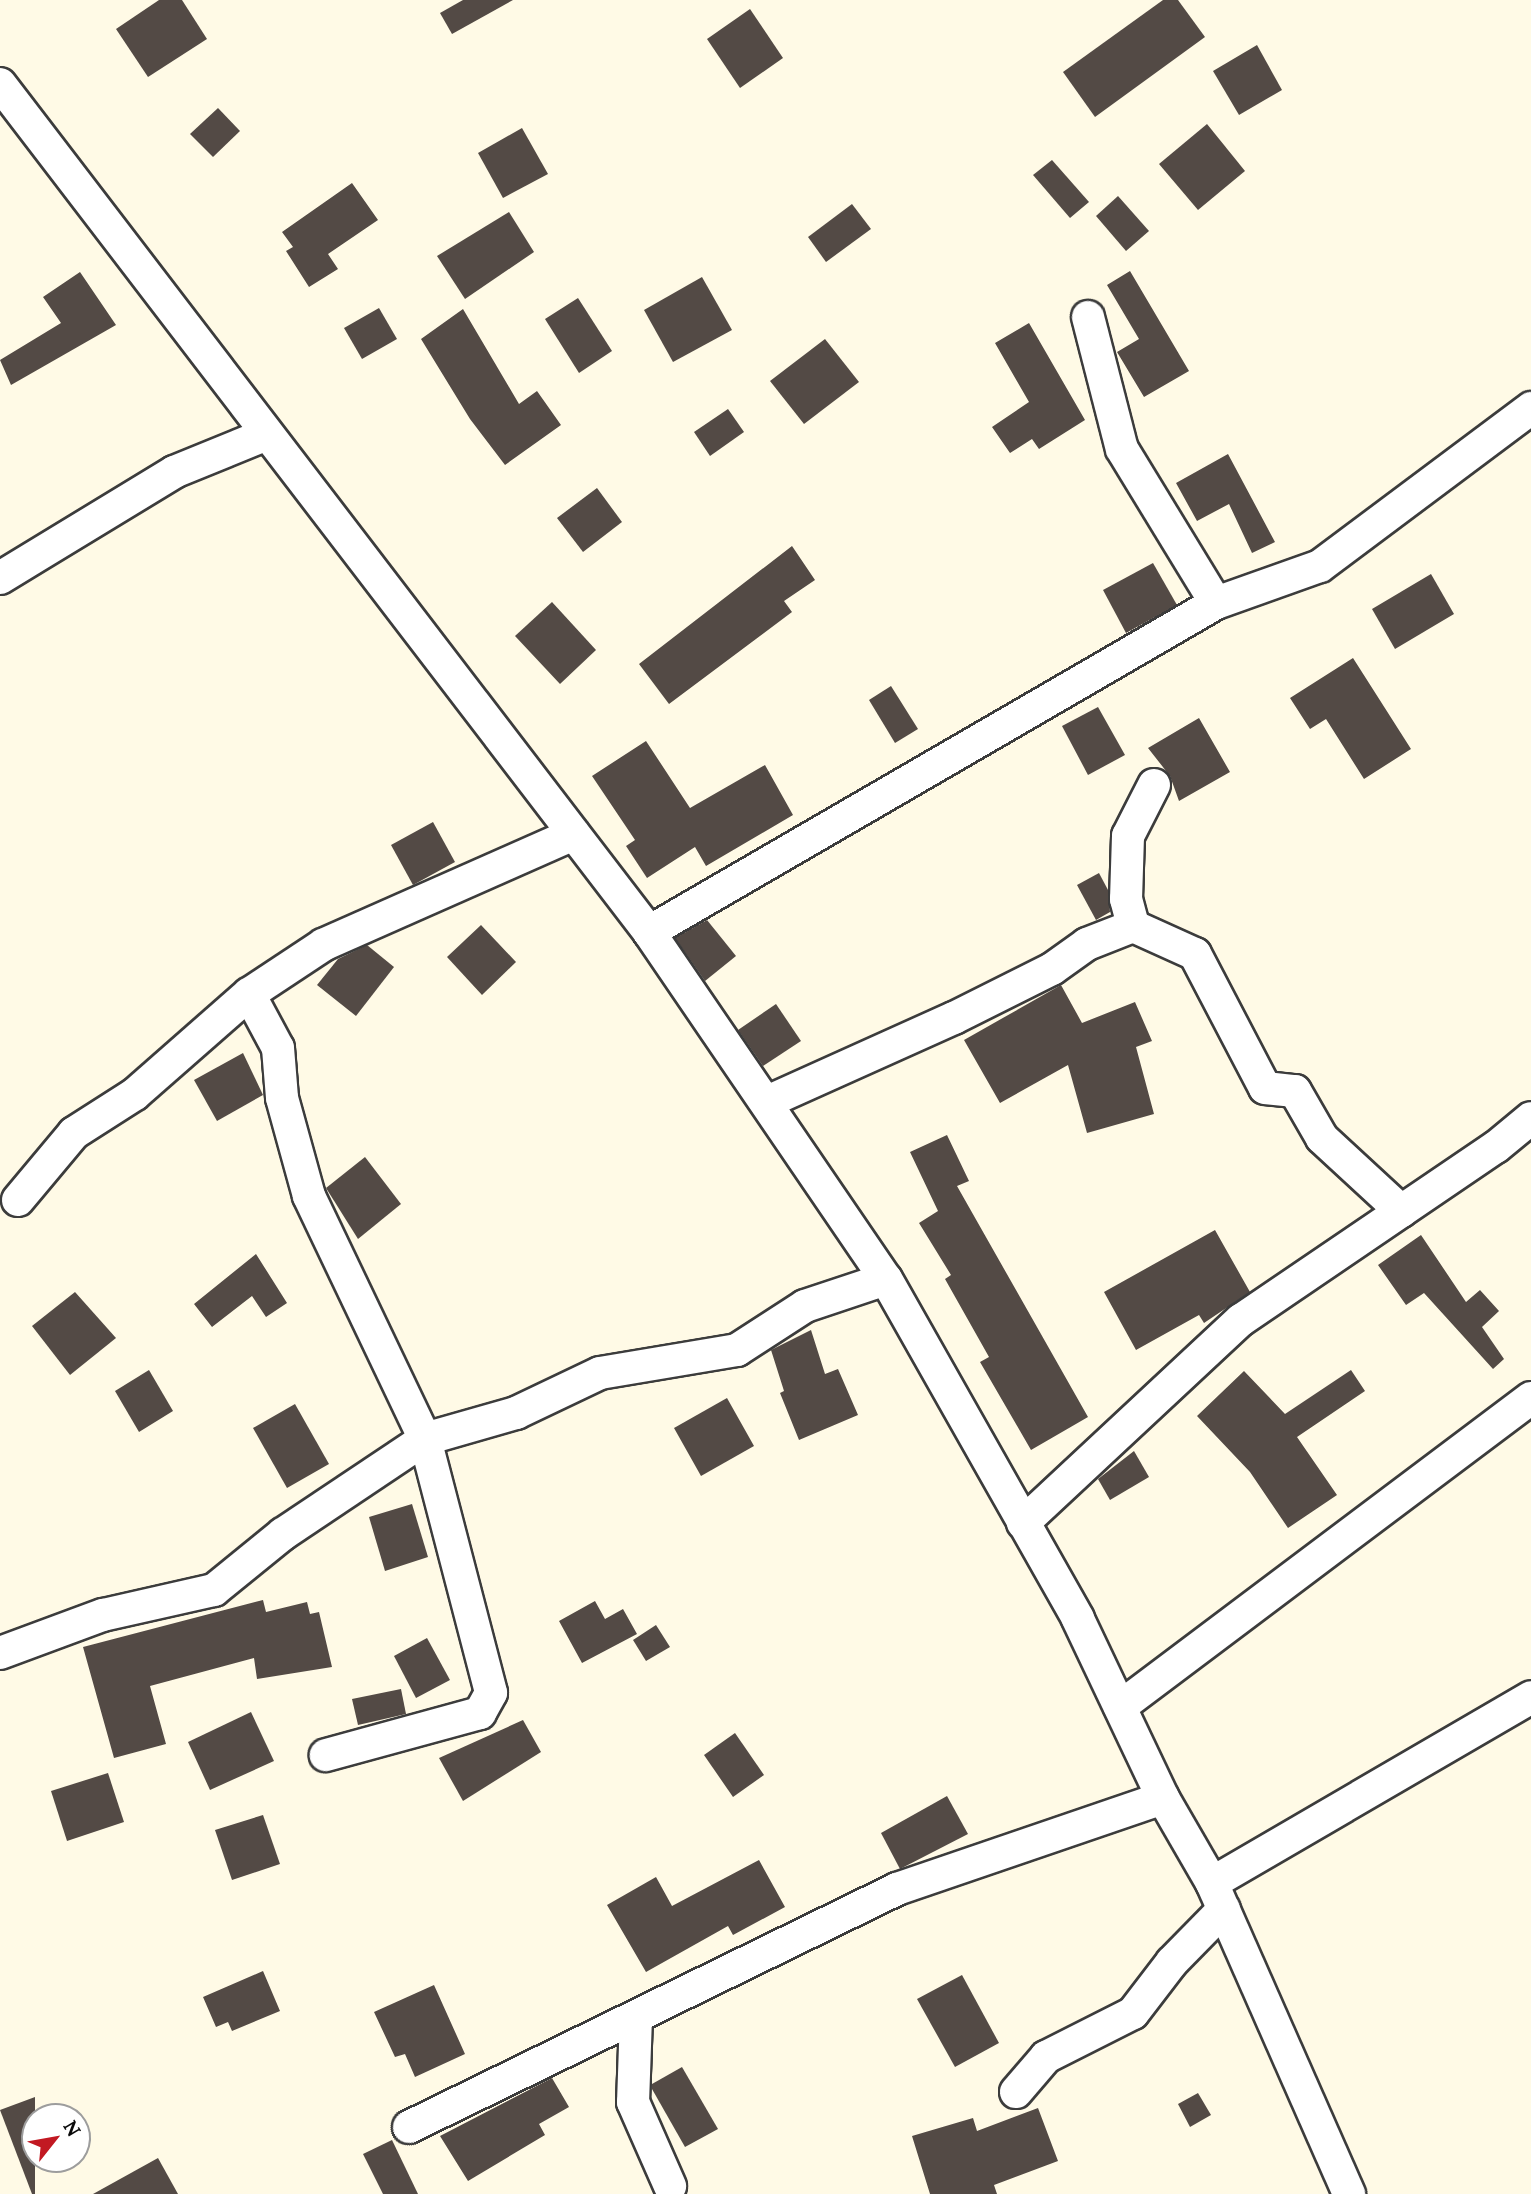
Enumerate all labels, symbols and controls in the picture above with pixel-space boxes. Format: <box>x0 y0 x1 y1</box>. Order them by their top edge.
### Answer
north arrow <box>21 2103 91 2173</box>
text: N <box>58 2116 86 2141</box>

